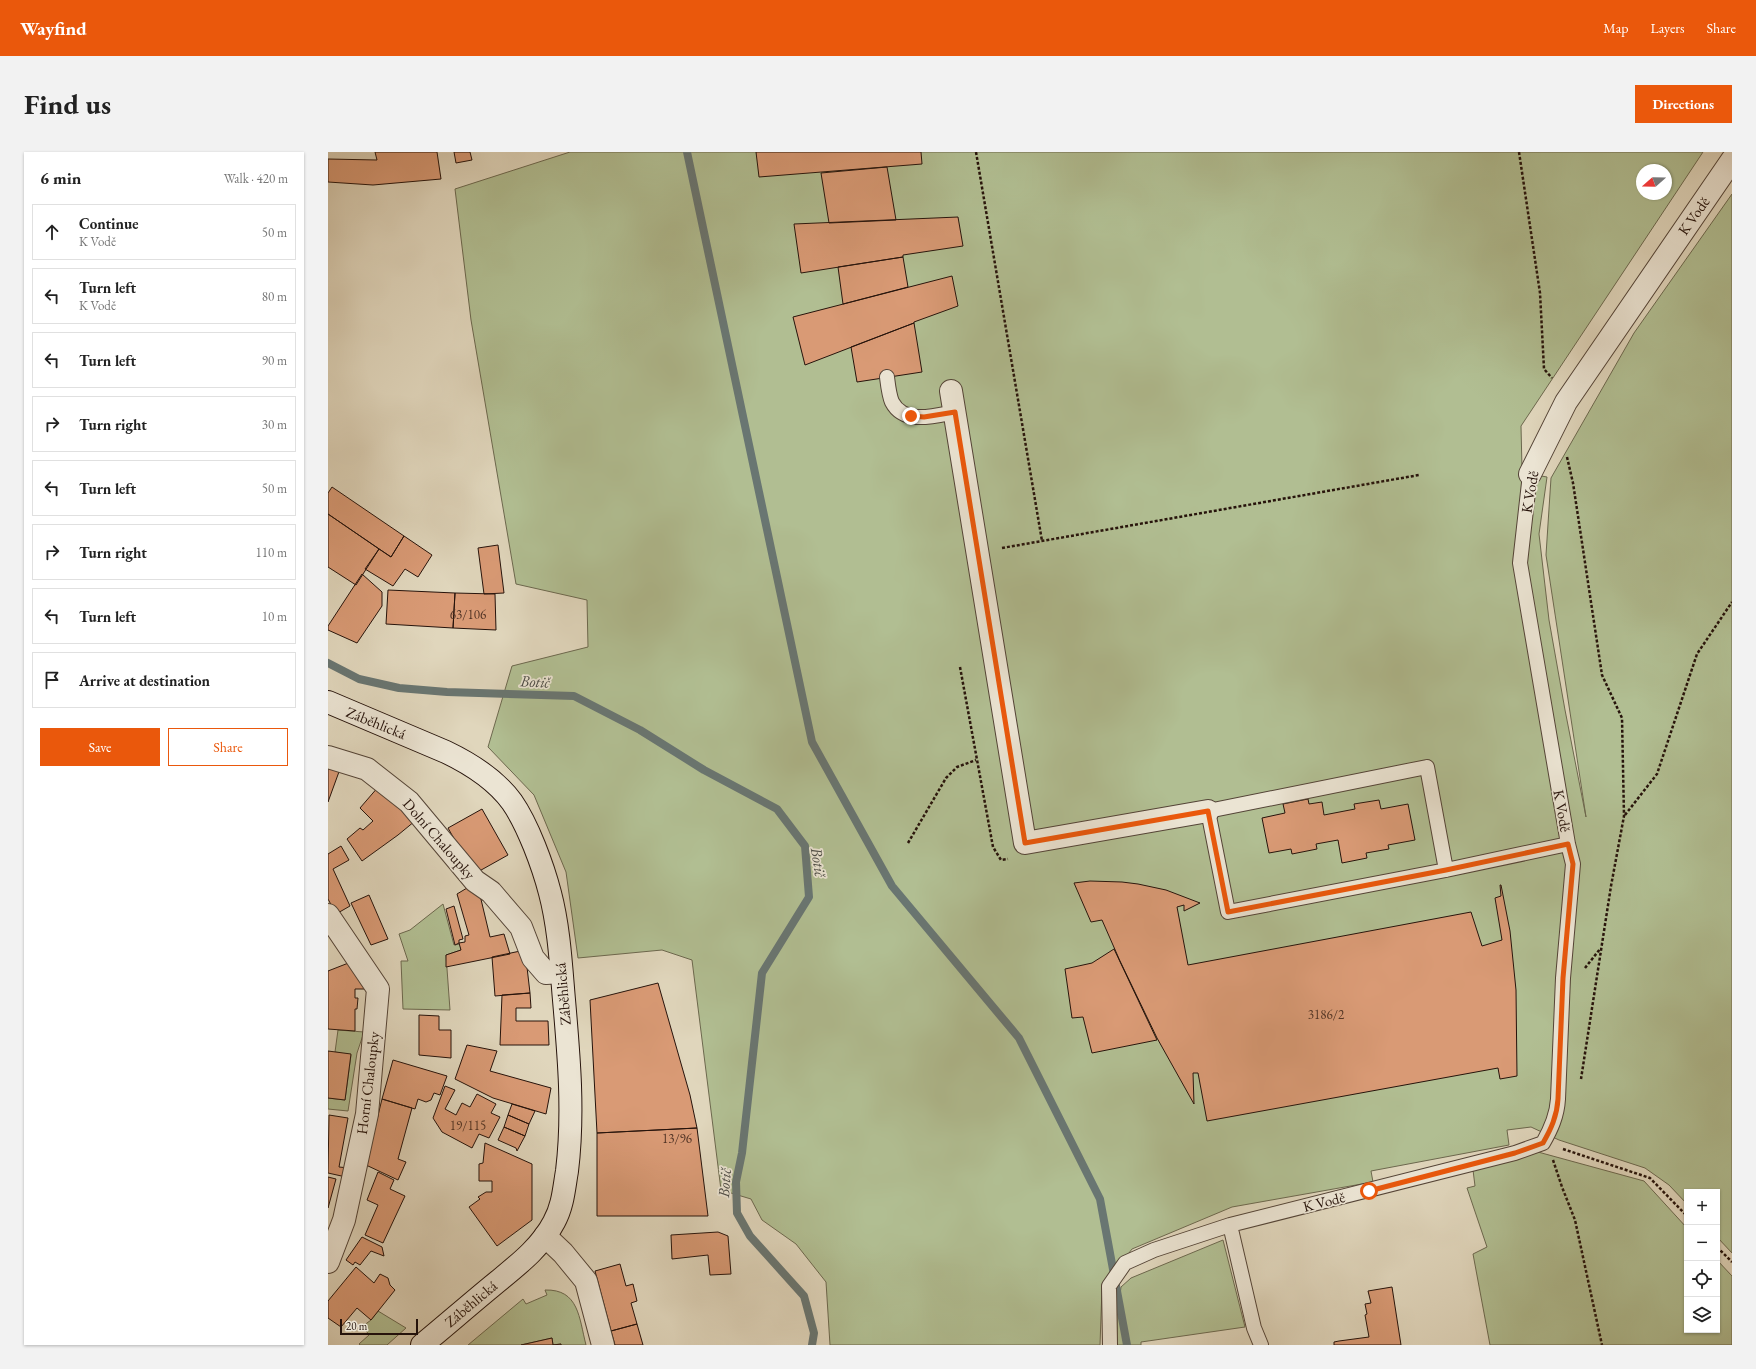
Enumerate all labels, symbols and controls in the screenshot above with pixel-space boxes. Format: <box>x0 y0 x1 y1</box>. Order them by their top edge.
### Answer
text: Wayfind <box>20 16 87 41</box>
text: Map <box>1603 19 1628 37</box>
text: Layers <box>1650 19 1685 37</box>
text: Share <box>1707 19 1736 37</box>
button: Directions <box>1635 85 1732 123</box>
text: Find us <box>24 86 111 122</box>
north arrow <box>1636 164 1672 200</box>
text: 6 min <box>40 167 81 189</box>
text: Walk · 420 m <box>224 170 288 187</box>
street label: K Vodě <box>1674 193 1714 239</box>
text: Continue <box>79 214 139 233</box>
icon: ahead <box>41 221 63 243</box>
text: 50 m <box>262 224 287 241</box>
text: K Vodě <box>79 233 116 250</box>
text: Turn left <box>79 278 136 297</box>
icon: left <box>41 285 63 307</box>
text: 80 m <box>262 288 287 305</box>
text: K Vodě <box>79 297 116 314</box>
icon: left <box>41 349 63 371</box>
text: Turn left <box>79 351 136 370</box>
text: 90 m <box>262 352 287 369</box>
route end <box>902 407 920 425</box>
icon: right <box>41 413 63 435</box>
text: Turn right <box>79 415 147 434</box>
text: 30 m <box>262 416 287 433</box>
street label: K Vodě <box>1516 469 1543 515</box>
icon: left <box>41 477 63 499</box>
text: Turn left <box>79 479 136 498</box>
text: 50 m <box>262 480 287 497</box>
icon: right <box>41 541 63 563</box>
text: Turn right <box>79 543 147 562</box>
text: 110 m <box>256 544 287 561</box>
icon: left <box>41 605 63 627</box>
house number: 63/106 <box>450 606 486 623</box>
text: Turn left <box>79 607 136 626</box>
text: 10 m <box>262 608 287 625</box>
icon: arrive <box>41 669 63 691</box>
water label: Botič <box>519 670 552 693</box>
text: Arrive at destination <box>79 671 210 690</box>
street label: Záběhlická <box>344 702 409 743</box>
button: Save <box>40 728 160 766</box>
button: Share <box>168 728 288 766</box>
street label: K Vodě <box>1549 788 1576 834</box>
street label: Dolní Chaloupky <box>399 794 480 883</box>
water label: Botič <box>806 845 831 880</box>
street label: Záběhlická <box>550 962 575 1026</box>
house number: 3186/2 <box>1308 1006 1345 1023</box>
street label: Horní Chaloupky <box>352 1030 383 1136</box>
house number: 19/115 <box>450 1117 486 1134</box>
house number: 13/96 <box>662 1130 692 1147</box>
water label: Botič <box>713 1166 736 1199</box>
route start <box>1360 1182 1378 1200</box>
street label: K Vodě <box>1301 1187 1347 1216</box>
map controls <box>1684 1189 1720 1333</box>
button: + <box>1684 1189 1720 1225</box>
button: − <box>1684 1225 1720 1261</box>
button: locate <box>1684 1261 1720 1297</box>
street label: Záběhlická <box>441 1276 501 1331</box>
button: layers <box>1684 1297 1720 1333</box>
scale bar <box>340 1317 418 1336</box>
text: 20 m <box>346 1319 367 1333</box>

